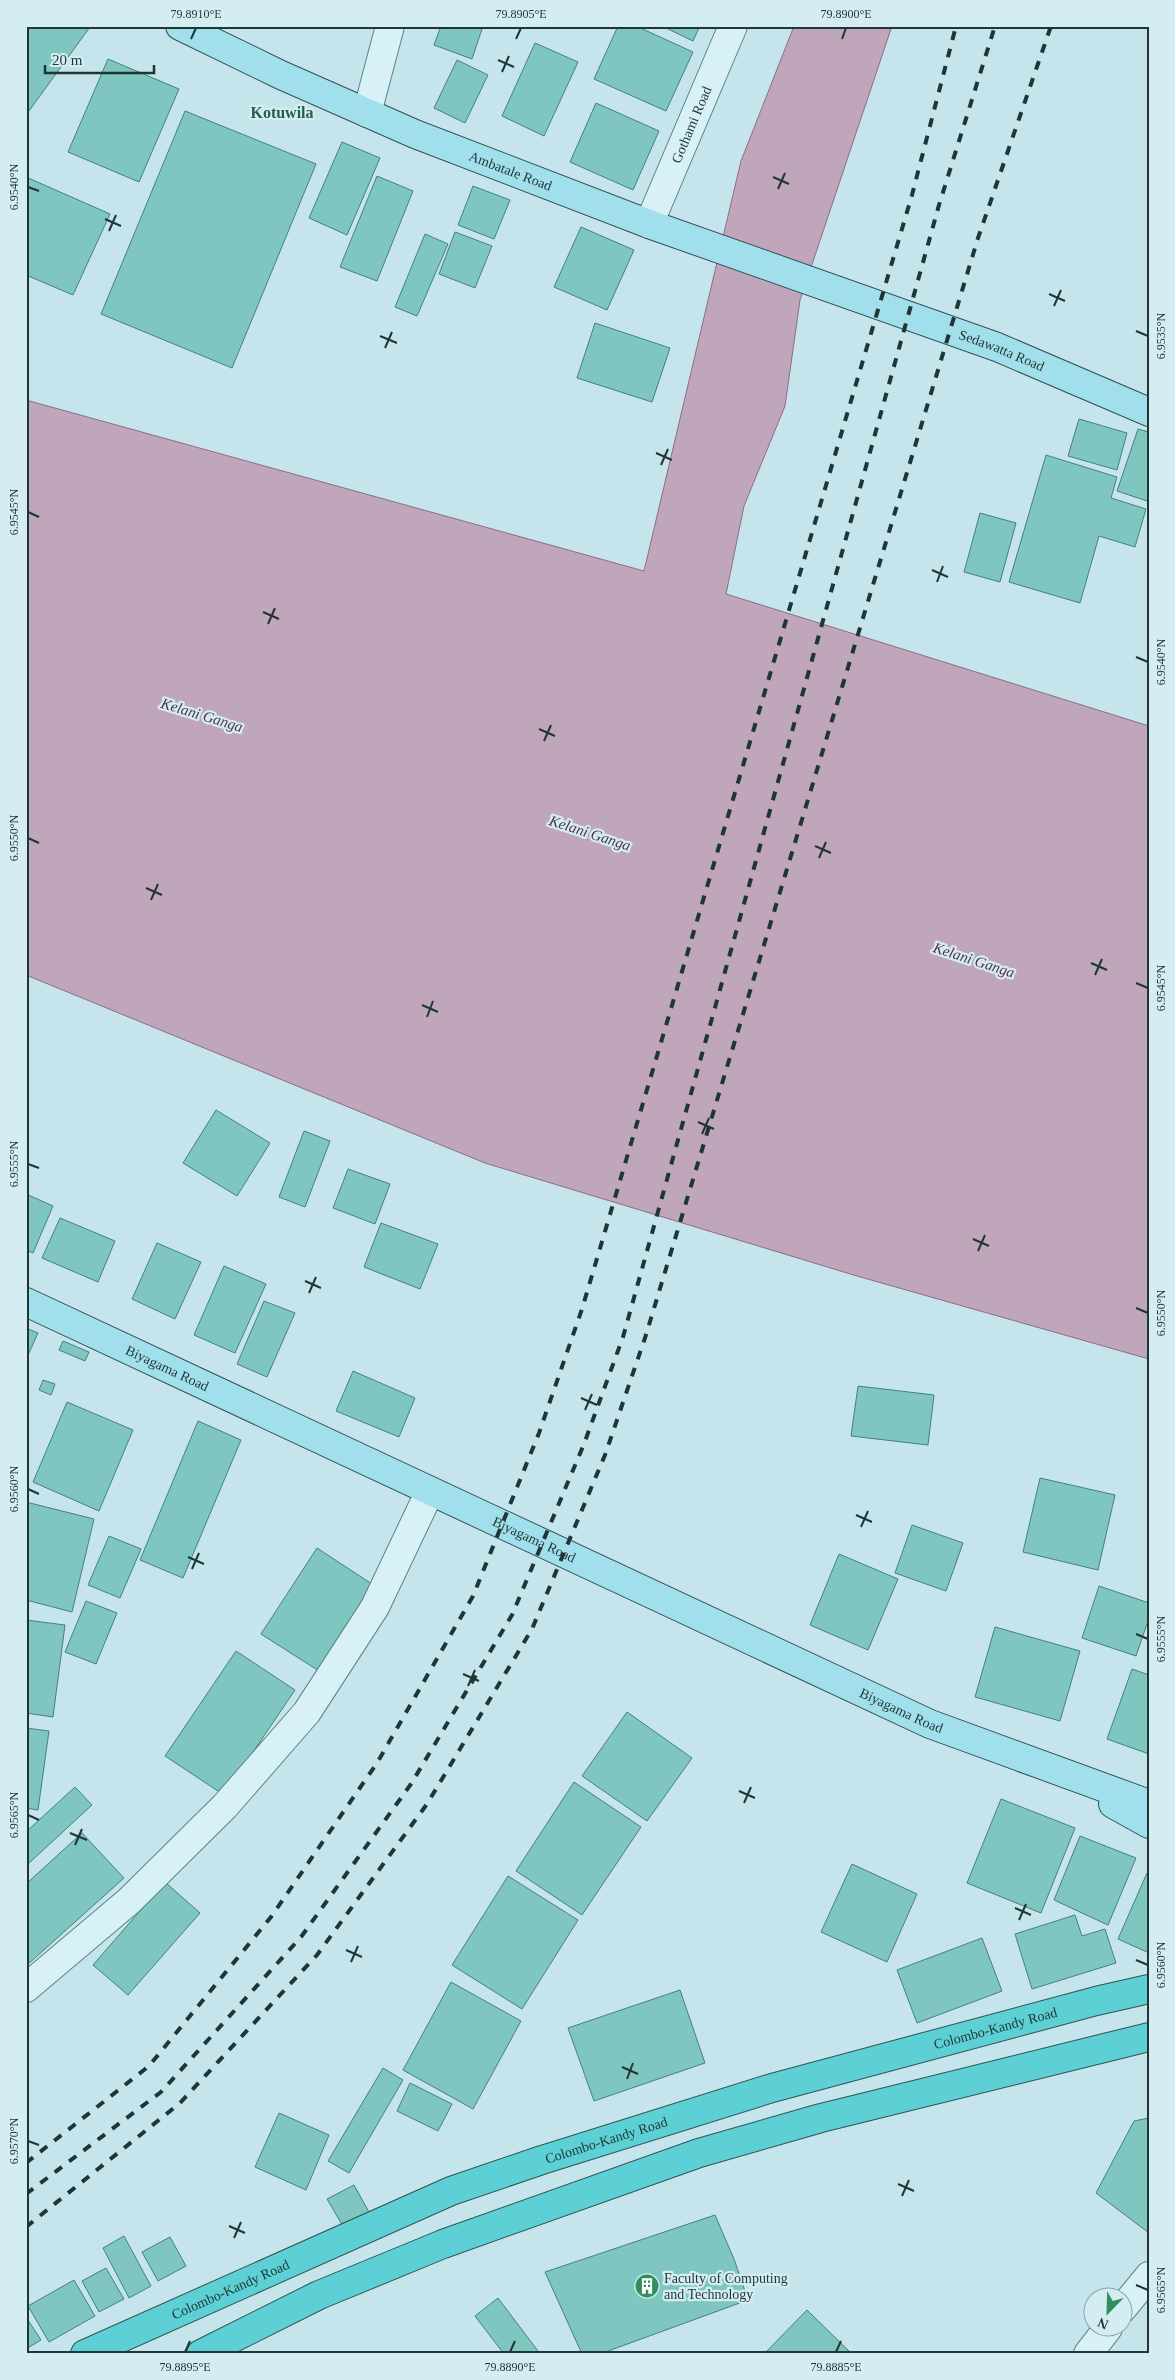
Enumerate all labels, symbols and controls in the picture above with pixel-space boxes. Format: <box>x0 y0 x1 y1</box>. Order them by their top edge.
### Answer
text: 79.8910°E <box>170 7 222 21</box>
text: 79.8905°E <box>495 7 547 21</box>
text: 79.8900°E <box>820 7 872 21</box>
scale bar <box>45 42 154 74</box>
text: 20 m <box>52 52 83 68</box>
street label: Gothami Road <box>668 84 714 165</box>
district label: Kotuwila <box>250 104 314 121</box>
street label: Ambatale Road <box>467 148 554 193</box>
text: 6.9540°N <box>7 163 21 210</box>
text: 6.9535°N <box>1154 312 1168 359</box>
street label: Sedawatta Road <box>957 327 1047 374</box>
text: 6.9545°N <box>7 488 21 535</box>
text: 6.9540°N <box>1154 638 1168 685</box>
water label: Kelani Ganga <box>158 695 245 735</box>
water label: Kelani Ganga <box>546 812 633 854</box>
text: 6.9550°N <box>7 814 21 861</box>
water label: Kelani Ganga <box>930 939 1017 981</box>
text: 6.9545°N <box>1154 964 1168 1011</box>
text: 6.9555°N <box>7 1140 21 1187</box>
text: 6.9550°N <box>1154 1289 1168 1336</box>
street label: Biyagama Road <box>123 1342 211 1394</box>
text: 6.9560°N <box>7 1465 21 1512</box>
street label: Biyagama Road <box>490 1514 578 1565</box>
text: 6.9555°N <box>1154 1615 1168 1662</box>
street label: Biyagama Road <box>857 1685 945 1736</box>
text: 6.9565°N <box>7 1791 21 1838</box>
text: 6.9560°N <box>1154 1941 1168 1988</box>
street label: Colombo-Kandy Road <box>932 2004 1059 2052</box>
street label: Colombo-Kandy Road <box>543 2114 669 2166</box>
text: 6.9570°N <box>7 2117 21 2164</box>
street label: Colombo-Kandy Road <box>169 2257 291 2322</box>
text: 6.9565°N <box>1154 2266 1168 2313</box>
place label: Faculty of Computing and Technology <box>664 2271 788 2302</box>
building icon: Faculty of Computing and Technology <box>634 2273 660 2299</box>
north arrow <box>1082 2288 1132 2338</box>
text: N <box>1096 2315 1111 2332</box>
text: 79.8895°E <box>159 2360 211 2374</box>
text: 79.8890°E <box>484 2360 536 2374</box>
text: 79.8885°E <box>810 2360 862 2374</box>

